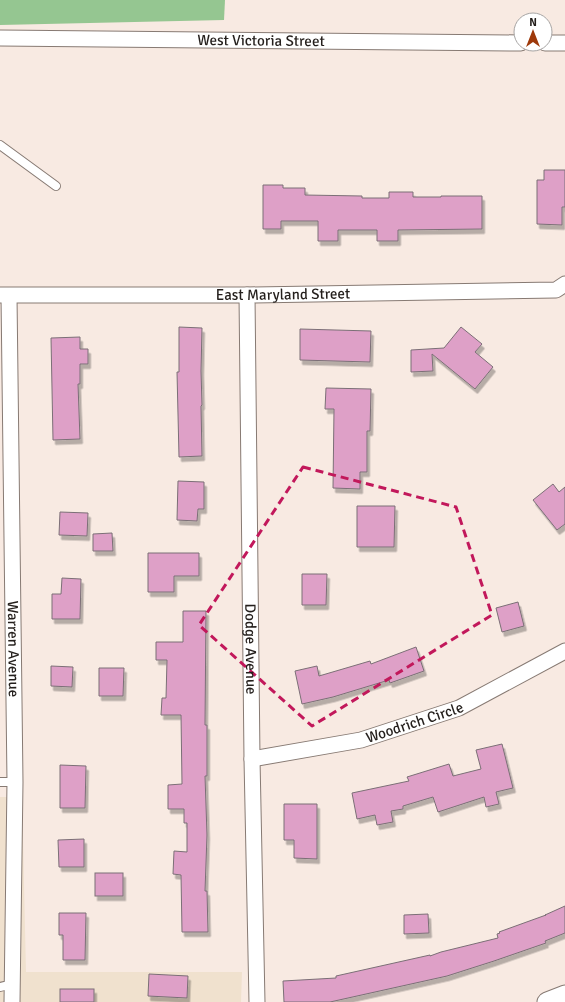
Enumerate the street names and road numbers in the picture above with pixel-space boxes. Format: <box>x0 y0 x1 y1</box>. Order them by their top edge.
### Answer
street label: West Victoria Street <box>197 31 325 50</box>
street label: East Maryland Street <box>216 284 350 304</box>
street label: Warren Avenue <box>4 601 23 697</box>
street label: Dodge Avenue <box>241 603 260 695</box>
street label: Woodrich Circle <box>364 698 467 747</box>

